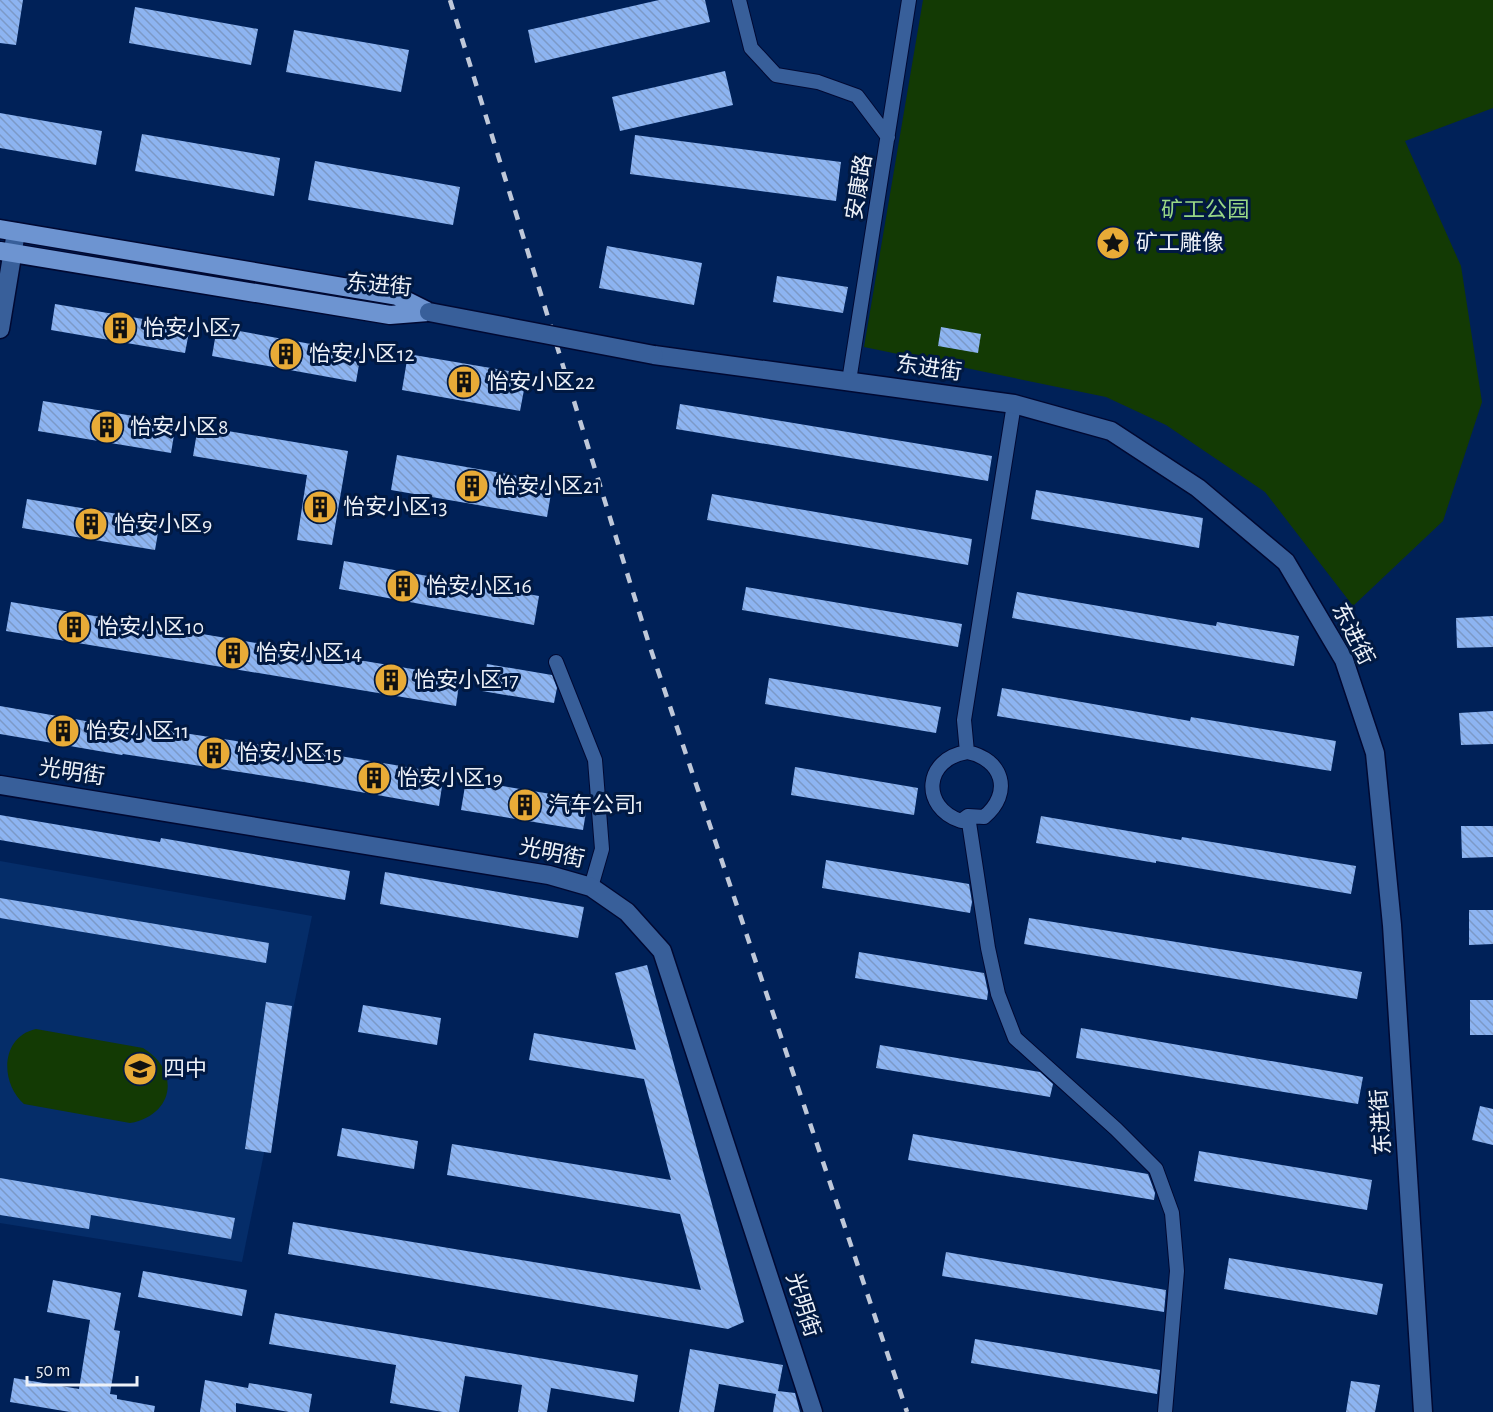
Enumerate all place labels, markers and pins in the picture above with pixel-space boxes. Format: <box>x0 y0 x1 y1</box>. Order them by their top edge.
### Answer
place icon: 矿工雕像 <box>1095 225 1131 261</box>
place label: 矿工雕像 <box>1136 231 1224 254</box>
building icon: 怡安小区7 <box>102 310 138 346</box>
place label: 怡安小区7 <box>143 316 240 339</box>
building icon: 怡安小区12 <box>268 336 304 372</box>
place label: 怡安小区12 <box>309 342 415 365</box>
building icon: 怡安小区22 <box>446 364 482 400</box>
place label: 怡安小区22 <box>487 370 595 393</box>
building icon: 怡安小区8 <box>89 409 125 445</box>
place label: 怡安小区8 <box>130 415 228 438</box>
building icon: 怡安小区21 <box>454 468 490 504</box>
place label: 怡安小区21 <box>495 474 601 497</box>
building icon: 怡安小区13 <box>302 489 338 525</box>
place label: 怡安小区13 <box>343 495 448 518</box>
building icon: 怡安小区9 <box>73 506 109 542</box>
place label: 怡安小区9 <box>114 512 212 535</box>
building icon: 怡安小区16 <box>385 568 421 604</box>
place label: 怡安小区16 <box>426 574 532 597</box>
building icon: 怡安小区10 <box>56 609 92 645</box>
place label: 怡安小区10 <box>97 615 204 638</box>
building icon: 怡安小区14 <box>215 635 251 671</box>
place label: 怡安小区14 <box>256 641 362 664</box>
building icon: 怡安小区17 <box>373 662 409 698</box>
place label: 怡安小区17 <box>414 668 519 691</box>
building icon: 怡安小区11 <box>45 713 81 749</box>
place label: 怡安小区11 <box>86 719 189 742</box>
building icon: 怡安小区15 <box>196 735 232 771</box>
place label: 怡安小区15 <box>237 741 342 764</box>
building icon: 怡安小区19 <box>356 760 392 796</box>
place label: 怡安小区19 <box>397 766 503 789</box>
building icon: 汽车公司1 <box>507 787 543 823</box>
place label: 汽车公司1 <box>548 793 644 816</box>
school or university icon: 四中 <box>122 1051 158 1087</box>
place label: 四中 <box>163 1057 207 1080</box>

